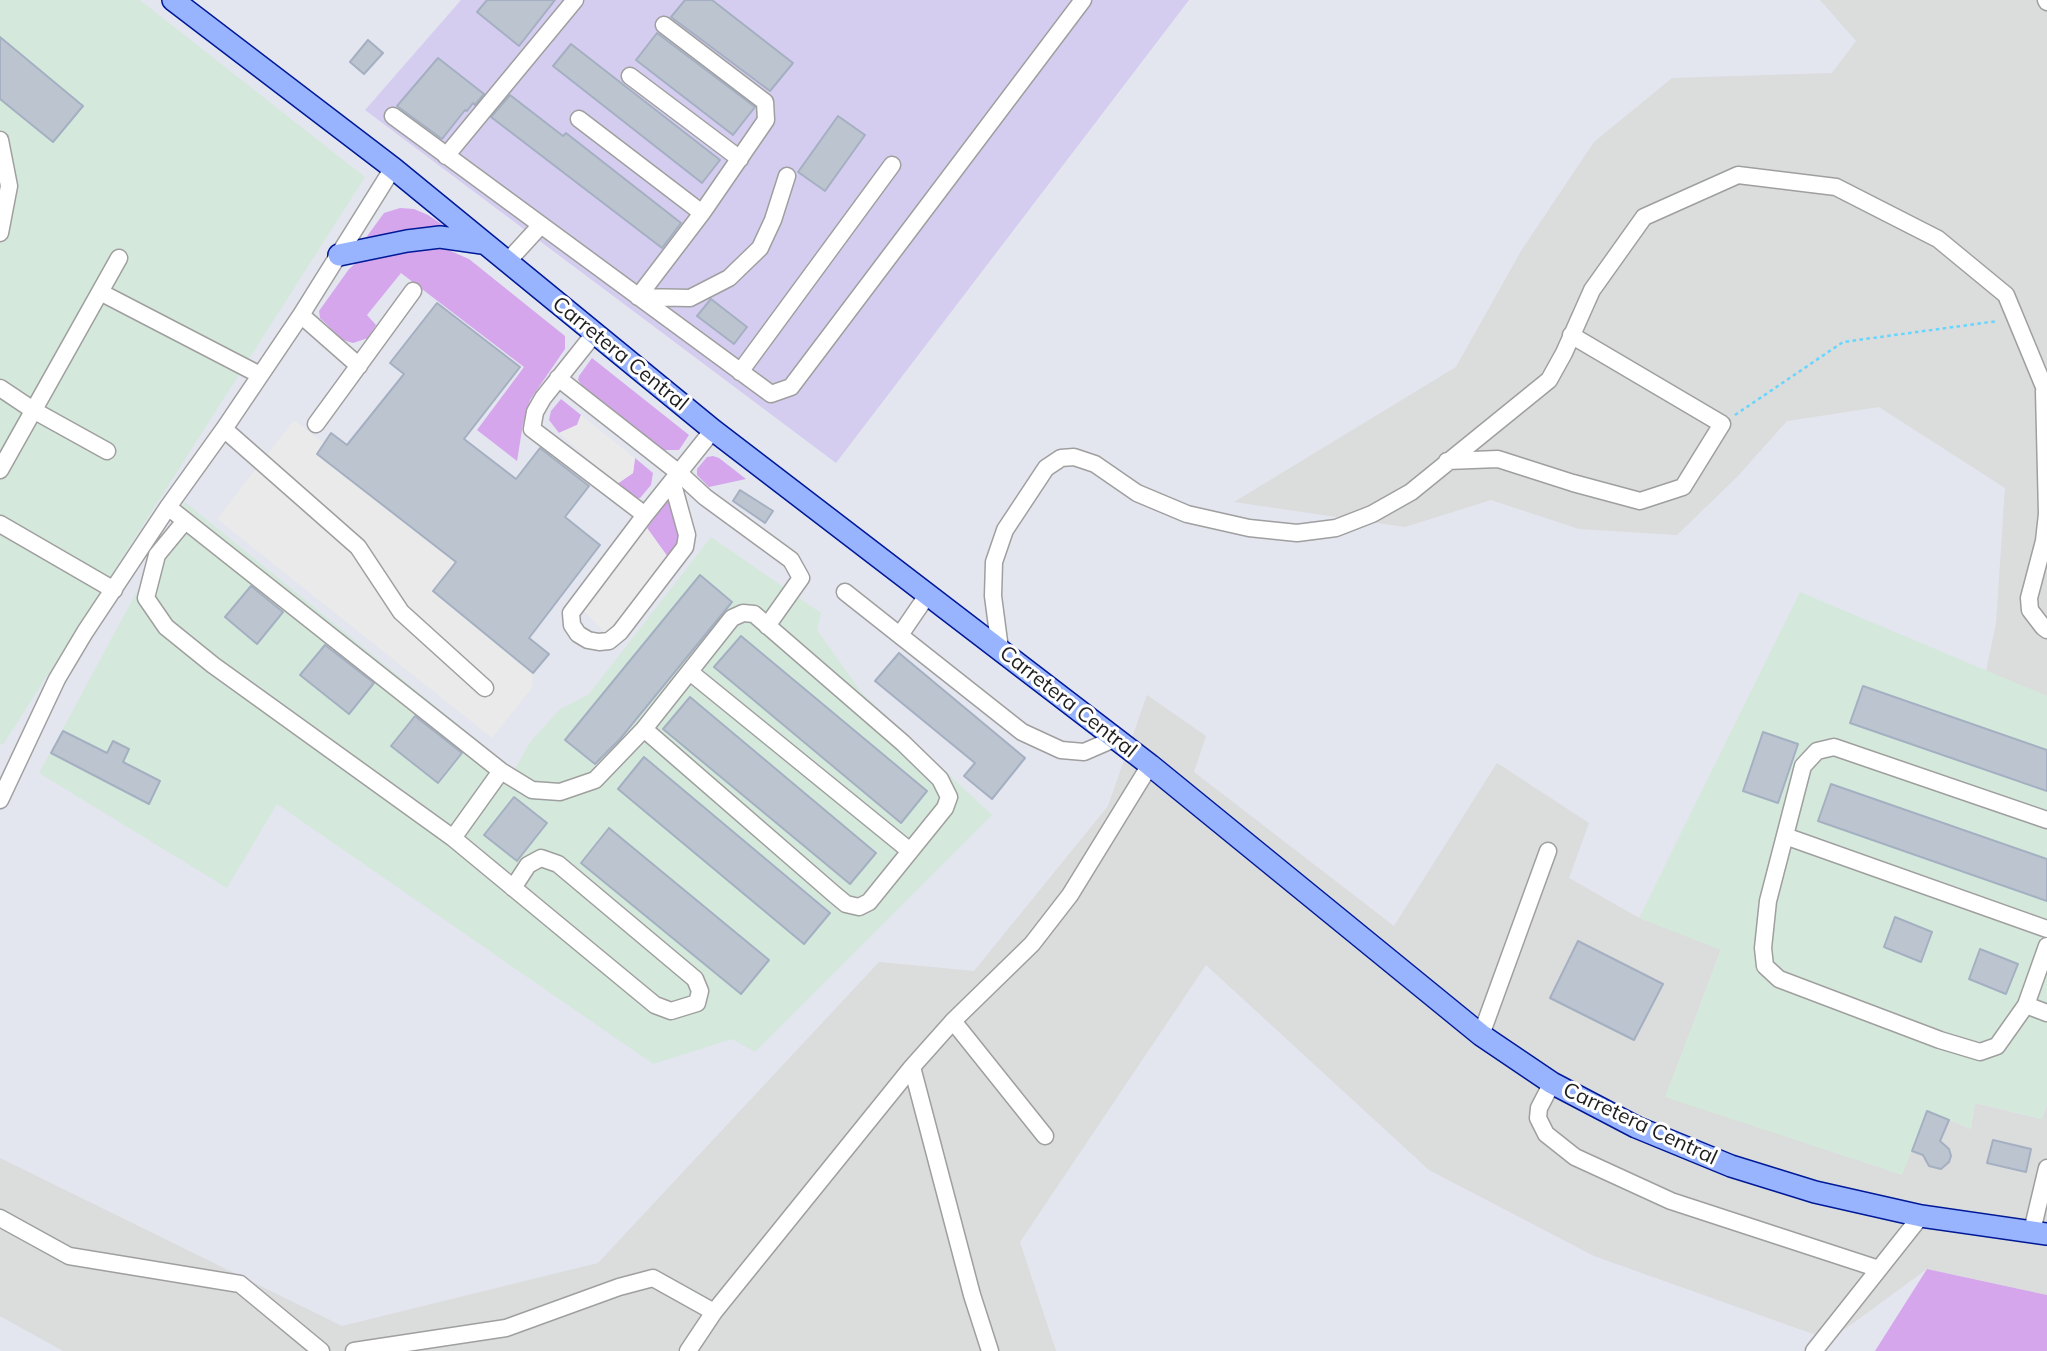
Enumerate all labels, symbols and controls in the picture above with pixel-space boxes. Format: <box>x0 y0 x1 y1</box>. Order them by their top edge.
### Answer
street label: Carretera Central <box>547 292 693 416</box>
street label: Carretera Central <box>994 641 1142 763</box>
street label: Carretera Central <box>1559 1077 1721 1171</box>

